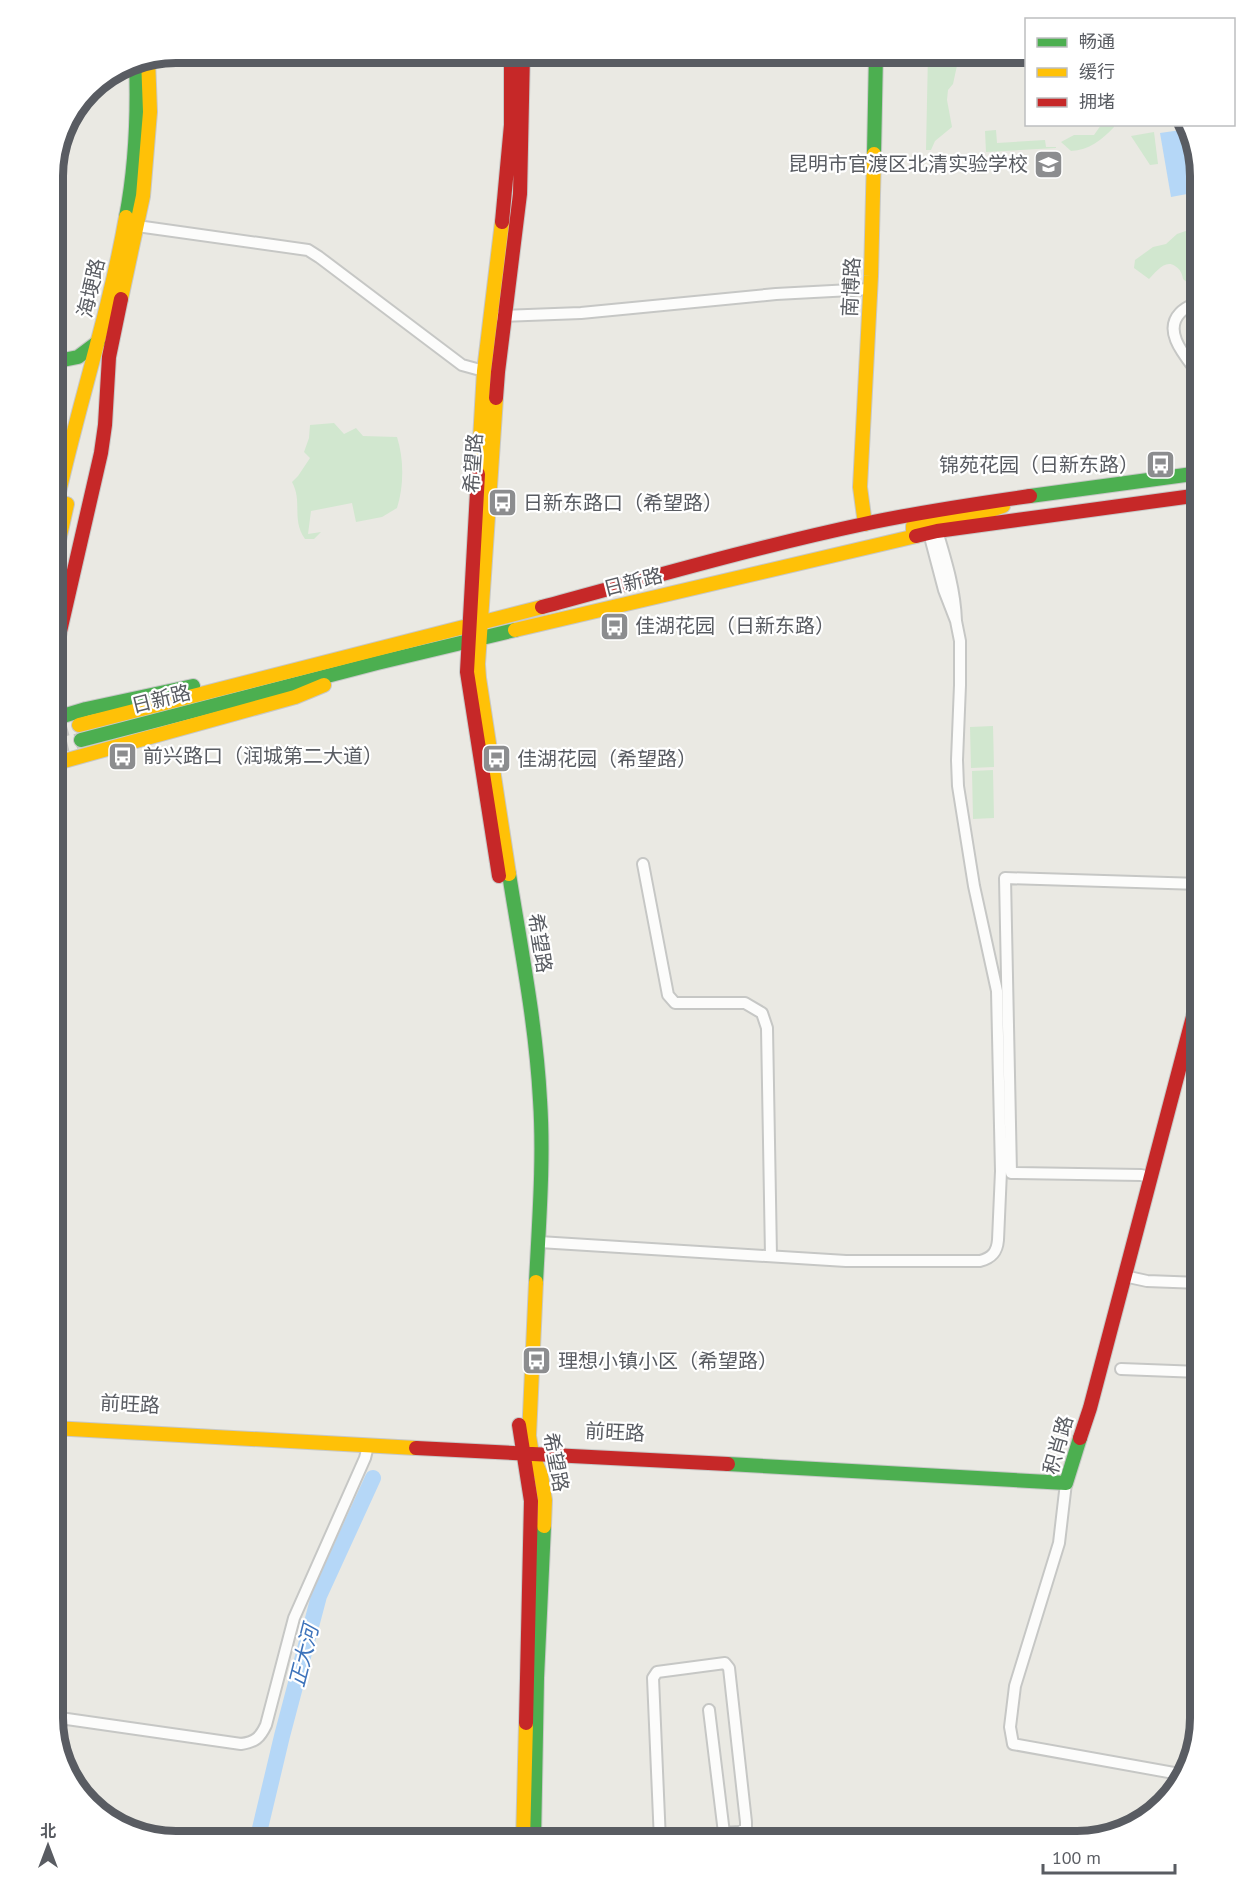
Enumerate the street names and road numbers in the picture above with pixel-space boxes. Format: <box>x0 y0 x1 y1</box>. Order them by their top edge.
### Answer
street label: 海埂路 <box>72 256 110 320</box>
street label: 南博路 <box>836 256 866 318</box>
street label: 希望路 <box>458 432 488 494</box>
street label: 日新路 <box>601 562 665 602</box>
street label: 日新路 <box>129 679 193 719</box>
street label: 希望路 <box>522 911 558 975</box>
street label: 前旺路 <box>99 1389 161 1419</box>
street label: 积肖路 <box>1037 1413 1079 1477</box>
street label: 前旺路 <box>584 1417 646 1447</box>
street label: 希望路 <box>538 1430 574 1494</box>

